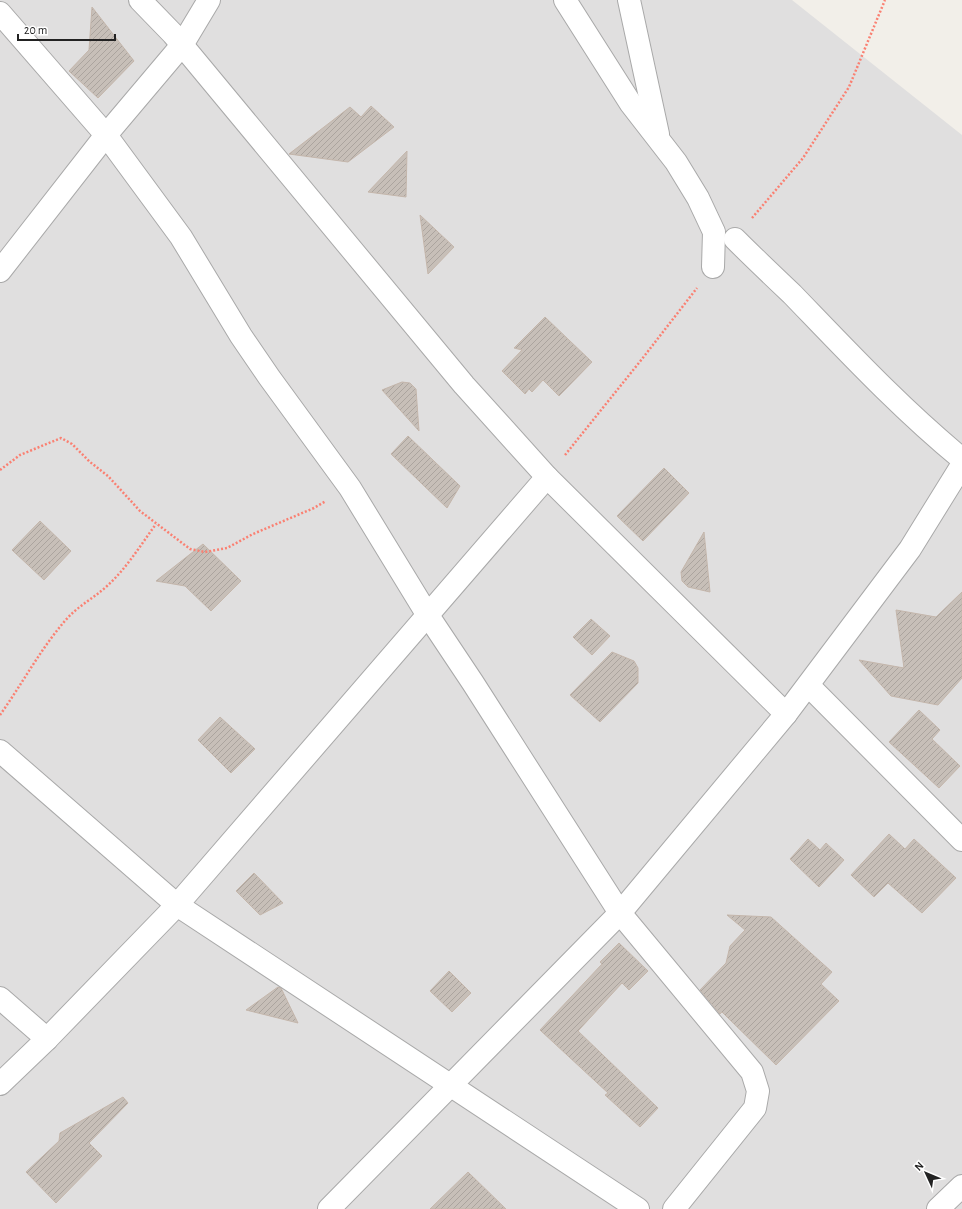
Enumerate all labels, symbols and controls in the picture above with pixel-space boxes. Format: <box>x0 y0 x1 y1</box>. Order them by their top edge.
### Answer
scale bar <box>18 16 115 42</box>
text: 20 m <box>24 24 47 36</box>
north arrow <box>906 1153 946 1193</box>
text: N <box>913 1160 926 1173</box>

